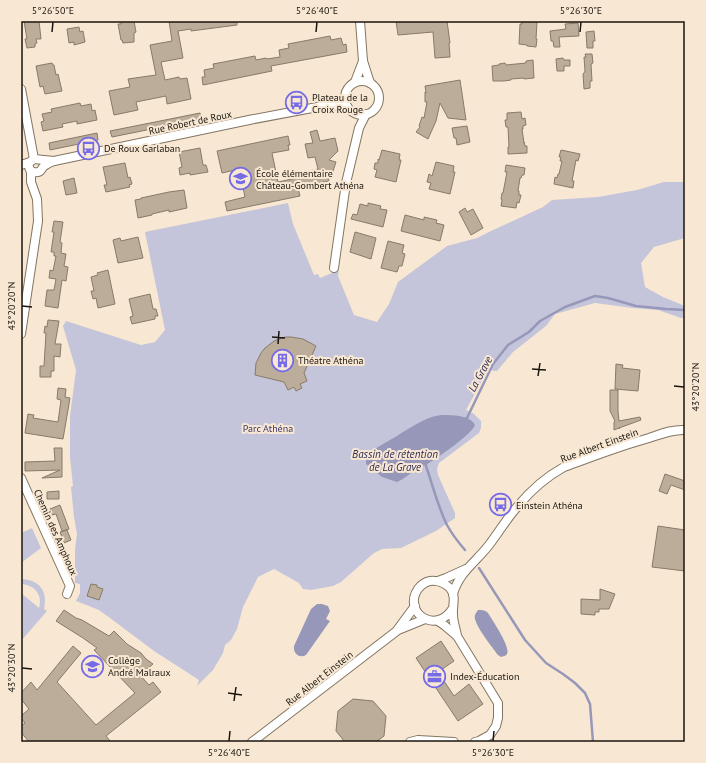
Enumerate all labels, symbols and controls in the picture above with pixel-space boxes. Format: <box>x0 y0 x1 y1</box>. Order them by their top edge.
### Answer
text: 5°26'50"E <box>32 4 74 17</box>
text: 5°26'40"E <box>296 4 338 17</box>
text: 5°26'30"E <box>560 4 602 17</box>
bus stop icon: Plateau de la Croix Rouge <box>284 90 310 116</box>
place label: Plateau de la Croix Rouge <box>312 91 368 116</box>
street label: Rue Robert de Roux <box>147 107 233 138</box>
bus stop icon: De Roux Garlaban <box>76 135 102 161</box>
place label: De Roux Garlaban <box>104 142 180 155</box>
school or university icon: École élémentaire Château-Gombert Athéna <box>227 166 253 192</box>
place label: École élémentaire Château-Gombert Athéna <box>256 167 364 192</box>
text: 43°20'20"N <box>5 281 18 331</box>
building icon: Théatre Athéna <box>270 347 296 373</box>
place label: Théatre Athéna <box>298 354 363 367</box>
water label: La Grave <box>465 354 495 394</box>
text: 43°20'20"N <box>689 362 702 412</box>
park label: Parc Athéna <box>243 422 293 435</box>
street label: Rue Albert Einstein <box>558 425 640 466</box>
water label: Bassin de rétention de La Grave <box>352 447 438 474</box>
street label: Chemin des Amphoux <box>31 487 80 577</box>
bus stop icon: Einstein Athéna <box>488 492 514 518</box>
place label: Einstein Athéna <box>516 499 583 512</box>
text: 43°20'30"N <box>5 643 18 693</box>
street label: Rue Albert Einstein <box>283 648 356 709</box>
school or university icon: Collège André Malraux <box>79 653 105 679</box>
place label: Collège André Malraux <box>108 654 171 679</box>
office icon: Index-Éducation <box>421 663 447 689</box>
place label: Index-Éducation <box>450 670 519 683</box>
text: 5°26'40"E <box>208 746 250 759</box>
text: 5°26'30"E <box>472 746 514 759</box>

